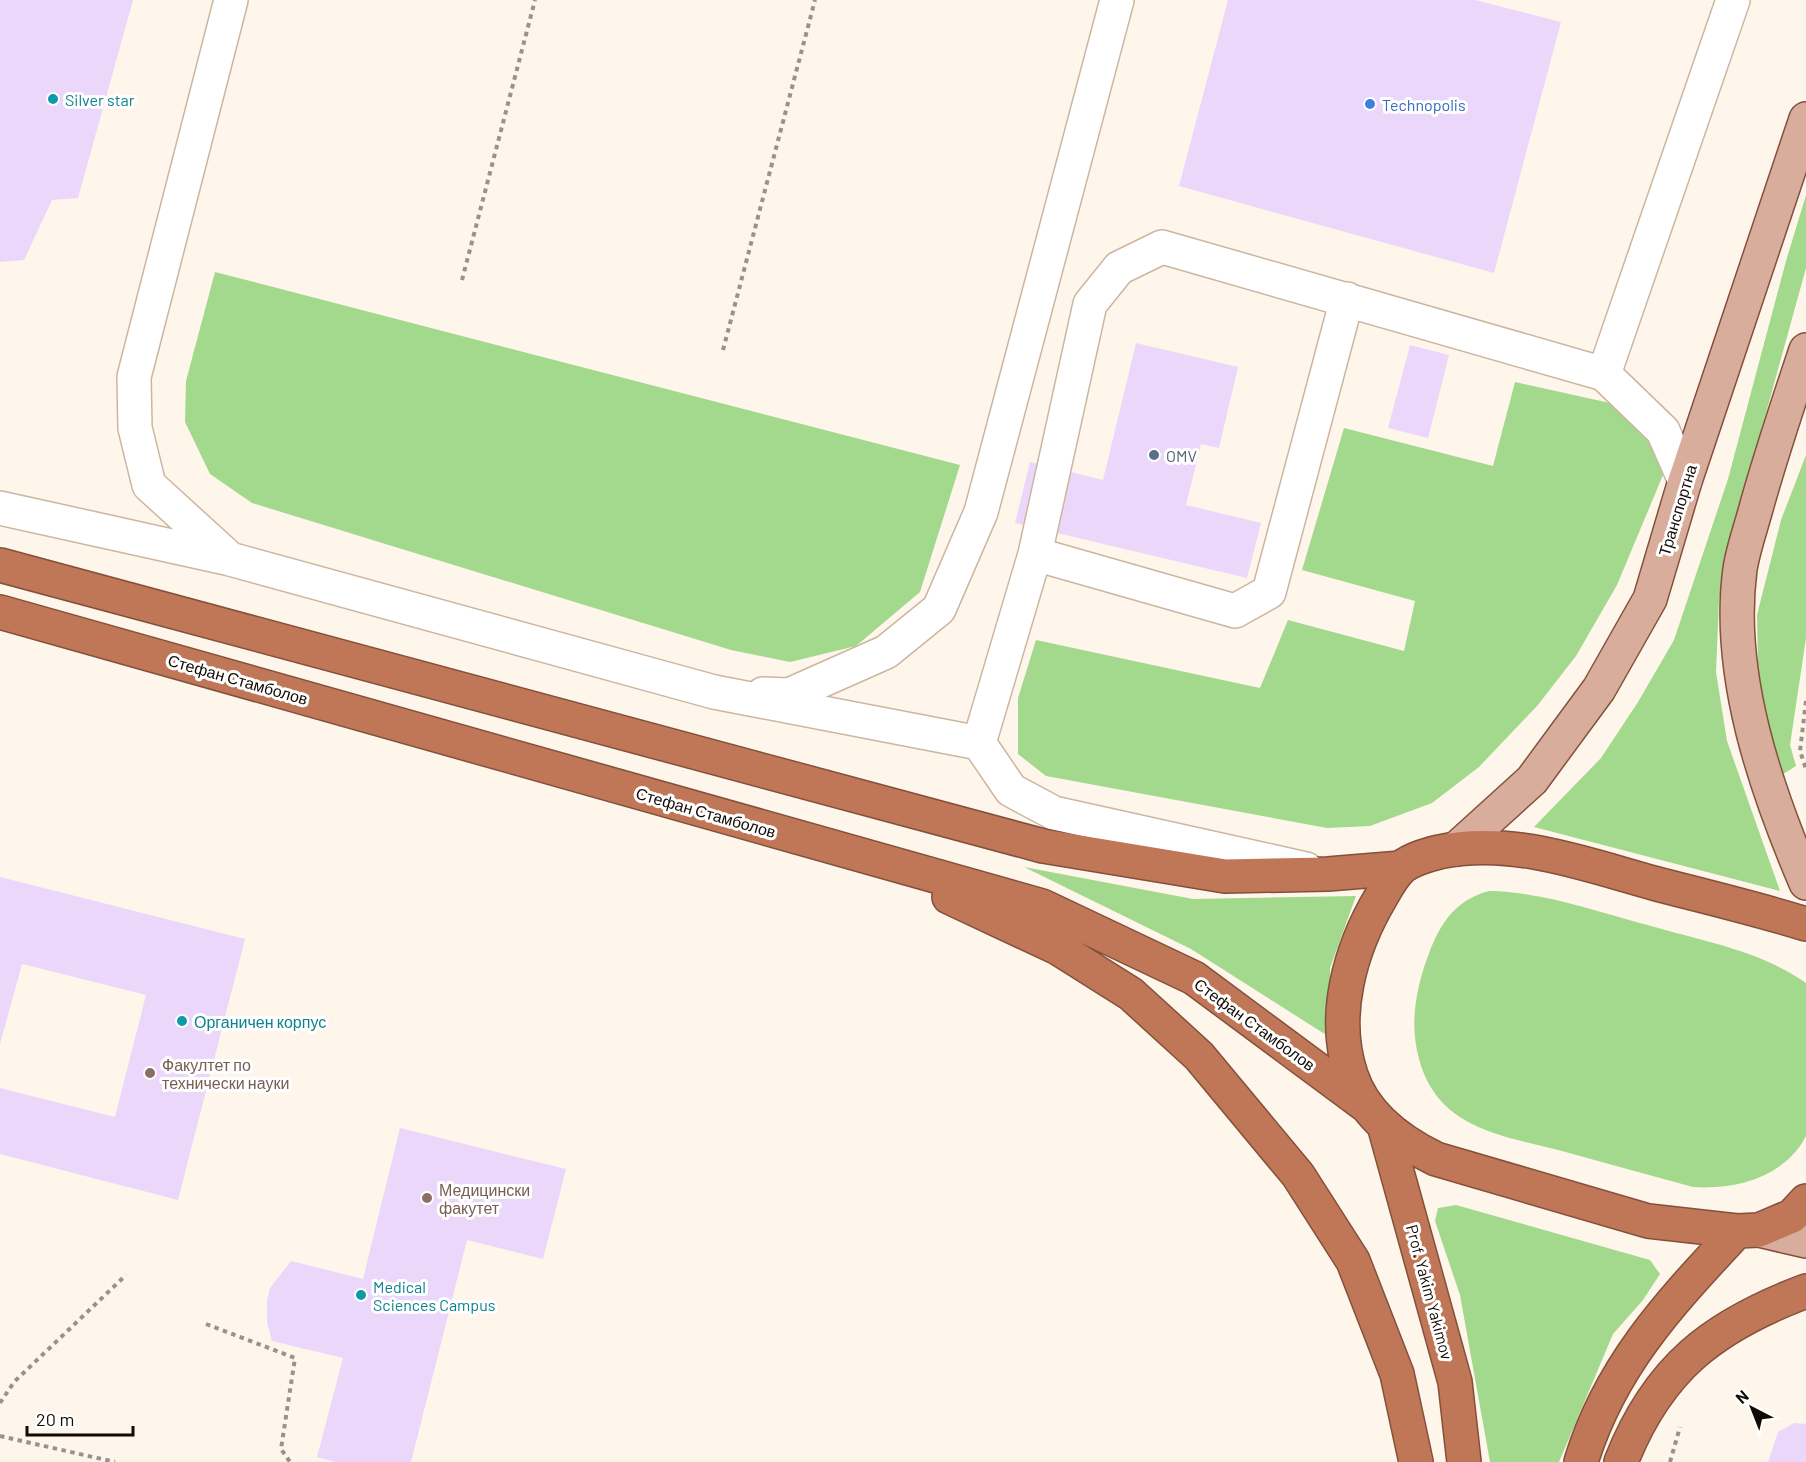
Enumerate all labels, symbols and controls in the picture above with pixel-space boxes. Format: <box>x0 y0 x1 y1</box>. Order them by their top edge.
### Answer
place label: Silver star <box>65 90 135 109</box>
marker: Silver star <box>46 92 60 106</box>
place label: Technopolis <box>1382 95 1466 114</box>
marker: Technopolis <box>1363 97 1377 111</box>
place label: OMV <box>1166 446 1197 465</box>
marker: OMV <box>1147 448 1161 462</box>
street label: Транспортна <box>1654 462 1700 558</box>
street label: Стефан Стамболов <box>166 650 310 708</box>
street label: Стефан Стамболов <box>634 783 778 841</box>
street label: Стефан Стамболов <box>1191 974 1319 1074</box>
place label: Органичен корпус <box>194 1012 326 1031</box>
marker: Органичен корпус <box>175 1014 189 1028</box>
place label: Факултет по технически науки <box>162 1055 289 1092</box>
marker: Факултет по технически науки <box>143 1066 157 1080</box>
place label: Медицински факутет <box>439 1180 530 1217</box>
marker: Медицински факутет <box>420 1191 434 1205</box>
street label: Prof. Yakim Yakimov <box>1403 1222 1457 1362</box>
place label: Medical Sciences Campus <box>373 1277 495 1314</box>
marker: Medical Sciences Campus <box>354 1288 368 1302</box>
north arrow <box>1722 1378 1782 1438</box>
text: N <box>1731 1386 1752 1407</box>
scale bar <box>27 1399 134 1437</box>
text: 20 m <box>36 1408 74 1430</box>

